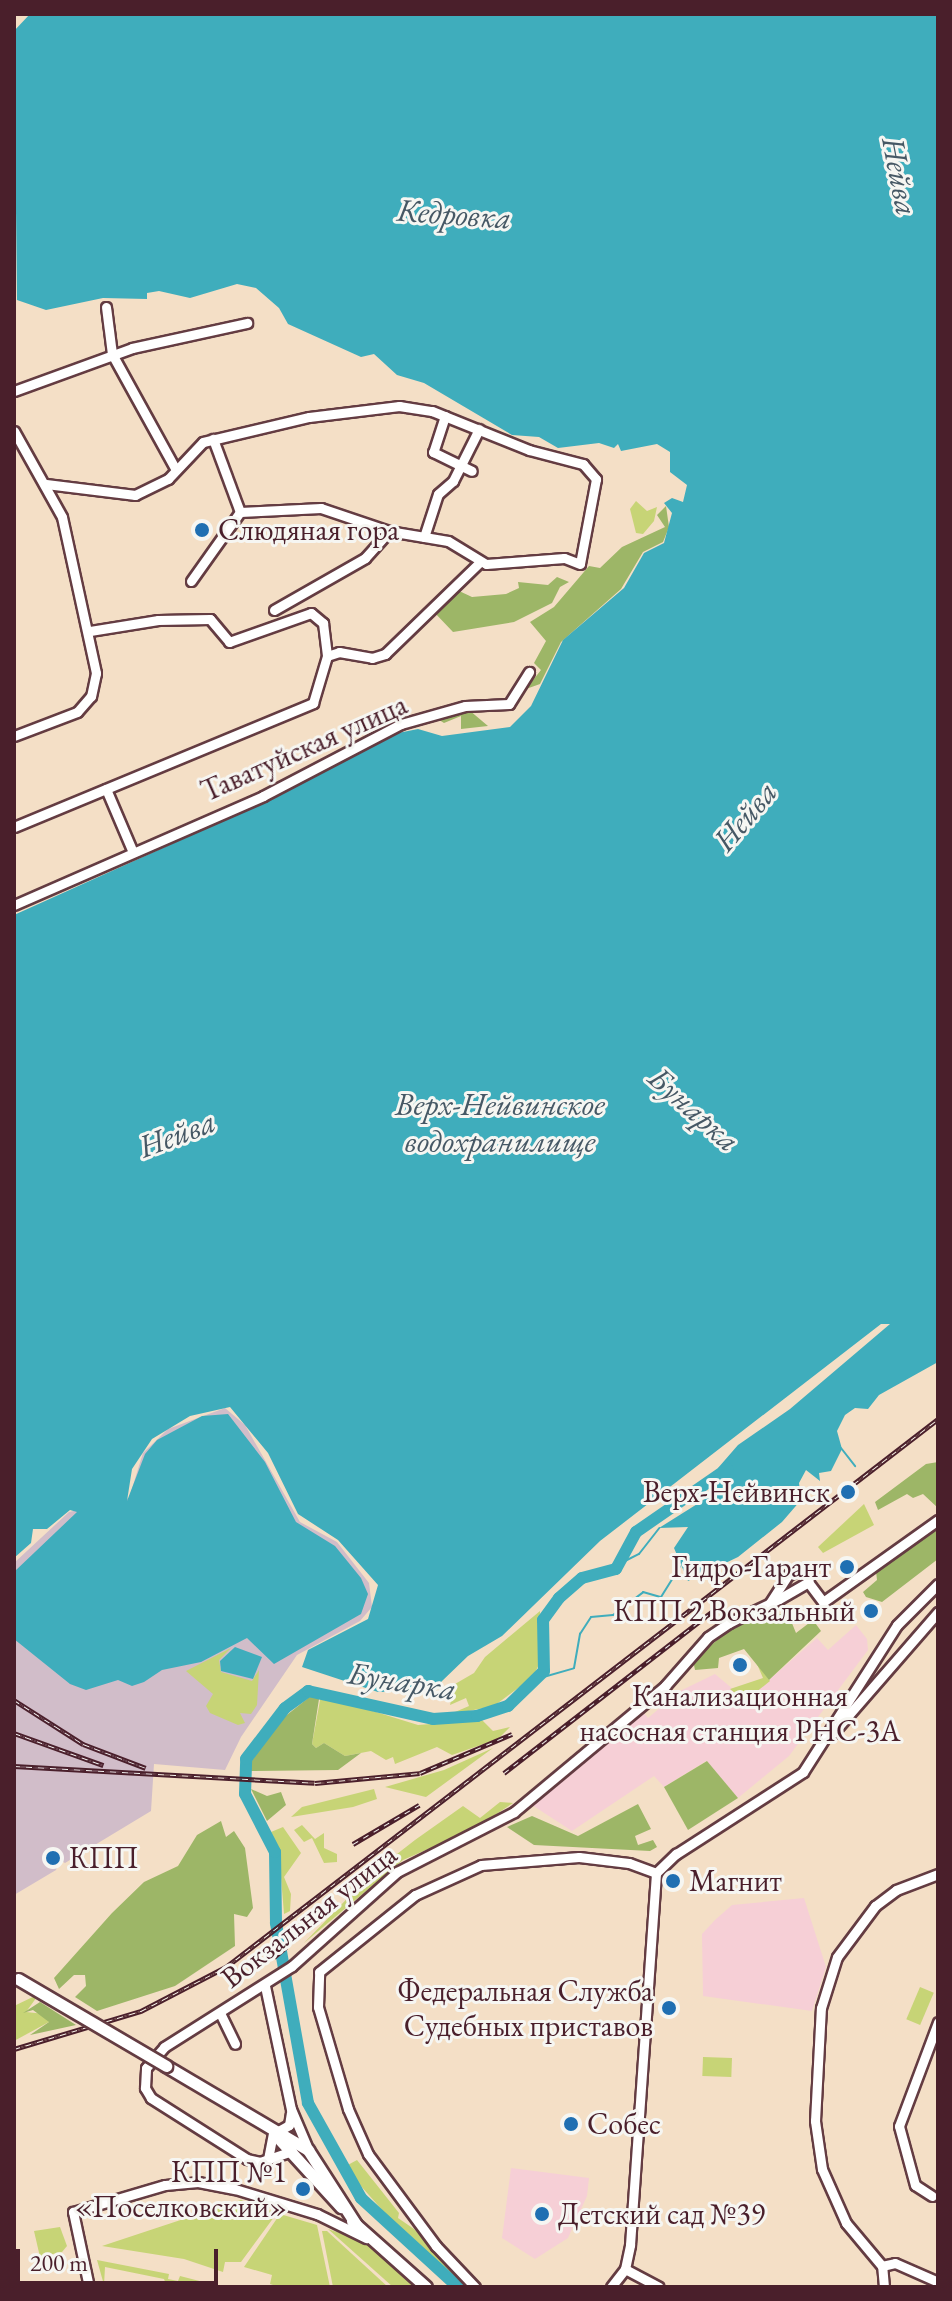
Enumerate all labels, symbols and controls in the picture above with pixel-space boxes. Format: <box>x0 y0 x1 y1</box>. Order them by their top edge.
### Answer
water label: Нейва <box>874 133 926 219</box>
water label: Кедровка <box>396 191 512 237</box>
place label: Слюдяная гора <box>218 512 399 548</box>
marker: Слюдяная гора <box>193 521 211 539</box>
street label: Таватуйская улица <box>195 686 413 810</box>
water label: Нейва <box>705 773 785 859</box>
water label: Бунарка <box>641 1058 747 1160</box>
water label: Верх-Нейвинское водохранилище <box>395 1086 605 1161</box>
water label: Нейва <box>133 1102 221 1166</box>
place label: Верх-Нейвинск <box>643 1474 830 1510</box>
marker: Верх-Нейвинск <box>837 1481 859 1503</box>
place label: Гидро-Гарант <box>671 1549 831 1585</box>
marker: Гидро-Гарант <box>838 1558 856 1576</box>
place label: КПП 2 Вокзальный <box>613 1593 855 1629</box>
marker: КПП 2 Вокзальный <box>862 1602 880 1620</box>
water label: Бунарка <box>345 1654 459 1708</box>
marker: Канализационная насосная станция РНС-3А <box>731 1656 749 1674</box>
place label: Канализационная насосная станция РНС-3А <box>579 1678 901 1748</box>
street label: Вокзальная улица <box>214 1836 404 1996</box>
place label: КПП <box>69 1840 139 1876</box>
marker: КПП <box>44 1849 62 1867</box>
place label: Магнит <box>689 1863 782 1899</box>
marker: Магнит <box>664 1872 682 1890</box>
place label: Федеральная Служба Судебных приставов <box>398 1973 653 2044</box>
marker: Федеральная Служба Судебных приставов <box>660 1999 678 2017</box>
place label: Собес <box>587 2106 661 2142</box>
marker: Собес <box>562 2115 580 2133</box>
place label: КПП №1 «Поселковский» <box>75 2154 287 2224</box>
marker: КПП №1 «Поселковский» <box>294 2180 312 2198</box>
place label: Детский сад №39 <box>558 2196 765 2232</box>
marker: Детский сад №39 <box>533 2205 551 2223</box>
scale bar <box>20 2233 222 2283</box>
text: 200 m <box>30 2247 88 2278</box>

